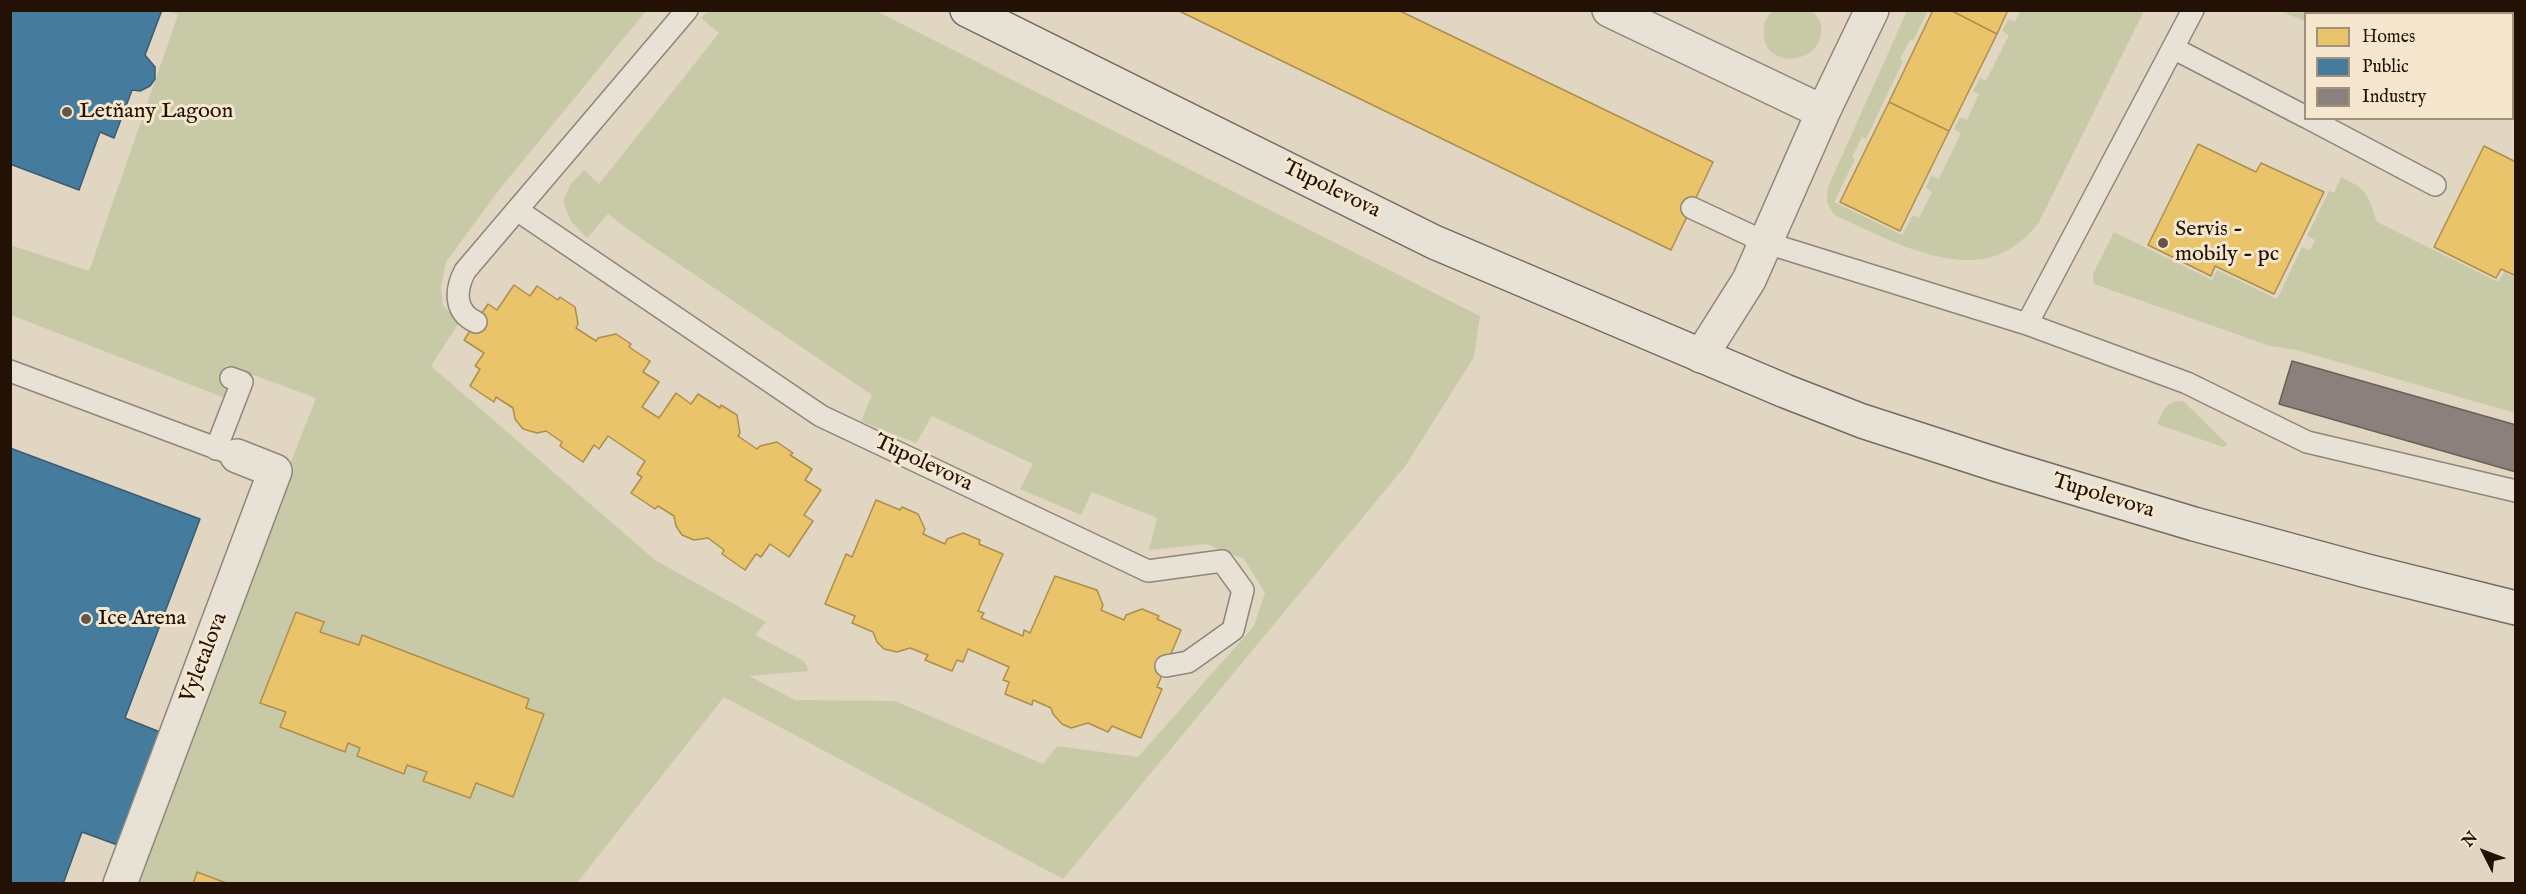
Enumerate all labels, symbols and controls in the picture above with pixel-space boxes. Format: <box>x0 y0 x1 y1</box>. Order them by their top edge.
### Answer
legend <box>2304 12 2514 120</box>
text: Homes <box>2362 26 2415 49</box>
text: Public <box>2362 56 2409 79</box>
text: Industry <box>2362 86 2426 109</box>
place label: Letňany Lagoon <box>79 99 233 125</box>
marker: Letňany Lagoon <box>60 105 74 119</box>
street label: Tupolevova <box>1278 155 1384 225</box>
place label: Servis - mobily - pc <box>2175 217 2279 268</box>
marker: Servis - mobily - pc <box>2156 236 2170 250</box>
street label: Tupolevova <box>870 430 976 498</box>
street label: Tupolevova <box>2049 469 2157 525</box>
place label: Ice Arena <box>98 606 186 632</box>
street label: Vyletalova <box>176 609 234 707</box>
marker: Ice Arena <box>79 612 93 626</box>
north arrow <box>2454 822 2514 882</box>
text: N <box>2459 828 2483 852</box>

